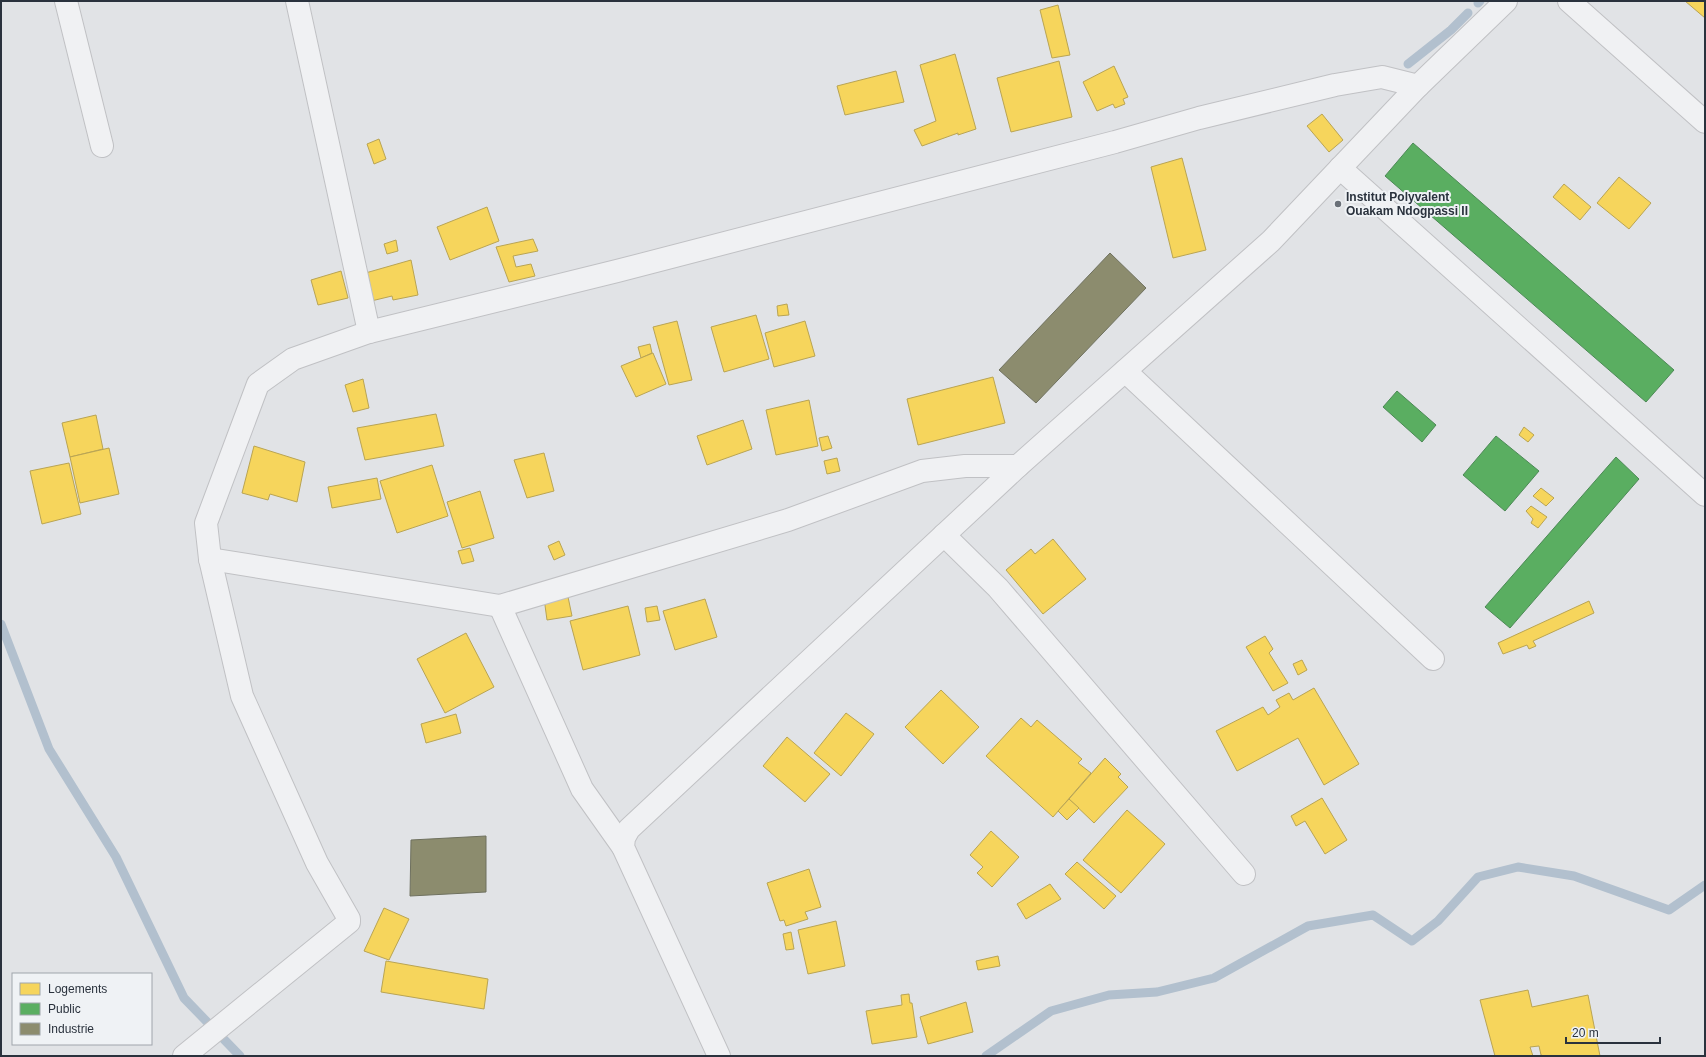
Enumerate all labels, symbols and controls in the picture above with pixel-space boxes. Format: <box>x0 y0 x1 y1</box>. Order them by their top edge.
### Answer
place label: Institut Polyvalent Ouakam Ndogpassi II <box>1346 190 1468 218</box>
marker: Institut Polyvalent Ouakam Ndogpassi II <box>1333 199 1343 209</box>
legend <box>12 973 152 1045</box>
text: Logements <box>48 982 107 996</box>
text: Public <box>48 1002 81 1016</box>
scale bar <box>1566 1019 1660 1045</box>
text: Industrie <box>48 1022 94 1036</box>
text: 20 m <box>1572 1026 1599 1040</box>

